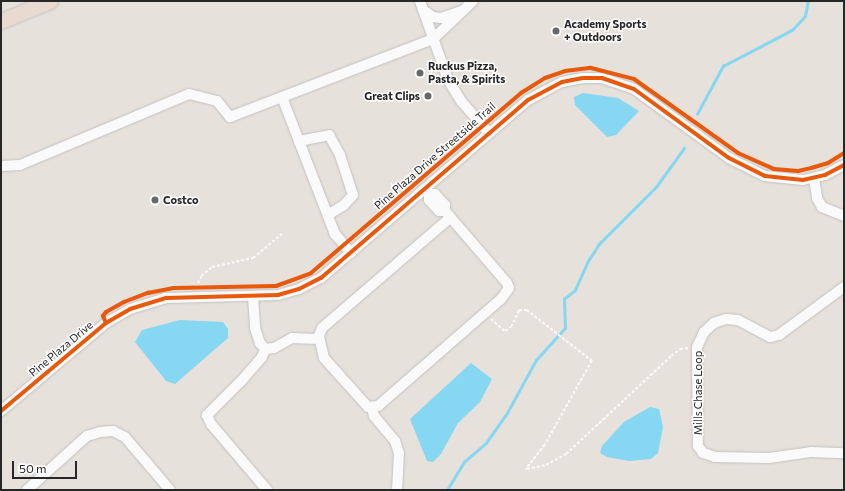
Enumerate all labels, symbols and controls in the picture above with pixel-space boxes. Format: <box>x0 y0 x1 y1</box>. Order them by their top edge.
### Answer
place label: Academy Sports + Outdoors <box>564 18 647 44</box>
marker: Academy Sports + Outdoors <box>551 26 561 36</box>
place label: Ruckus Pizza, Pasta, & Spirits <box>428 60 505 86</box>
marker: Ruckus Pizza, Pasta, & Spirits <box>415 68 425 78</box>
place label: Great Clips <box>364 89 420 103</box>
marker: Great Clips <box>423 91 433 101</box>
street label: Pine Plaza Drive Streetside Trail <box>372 100 498 212</box>
place label: Costco <box>163 193 199 207</box>
marker: Costco <box>150 195 160 205</box>
street label: Pine Plaza Drive <box>26 318 96 380</box>
street label: Mills Chase Loop <box>691 351 705 435</box>
scale bar <box>14 453 79 479</box>
text: 50 m <box>19 461 47 475</box>

